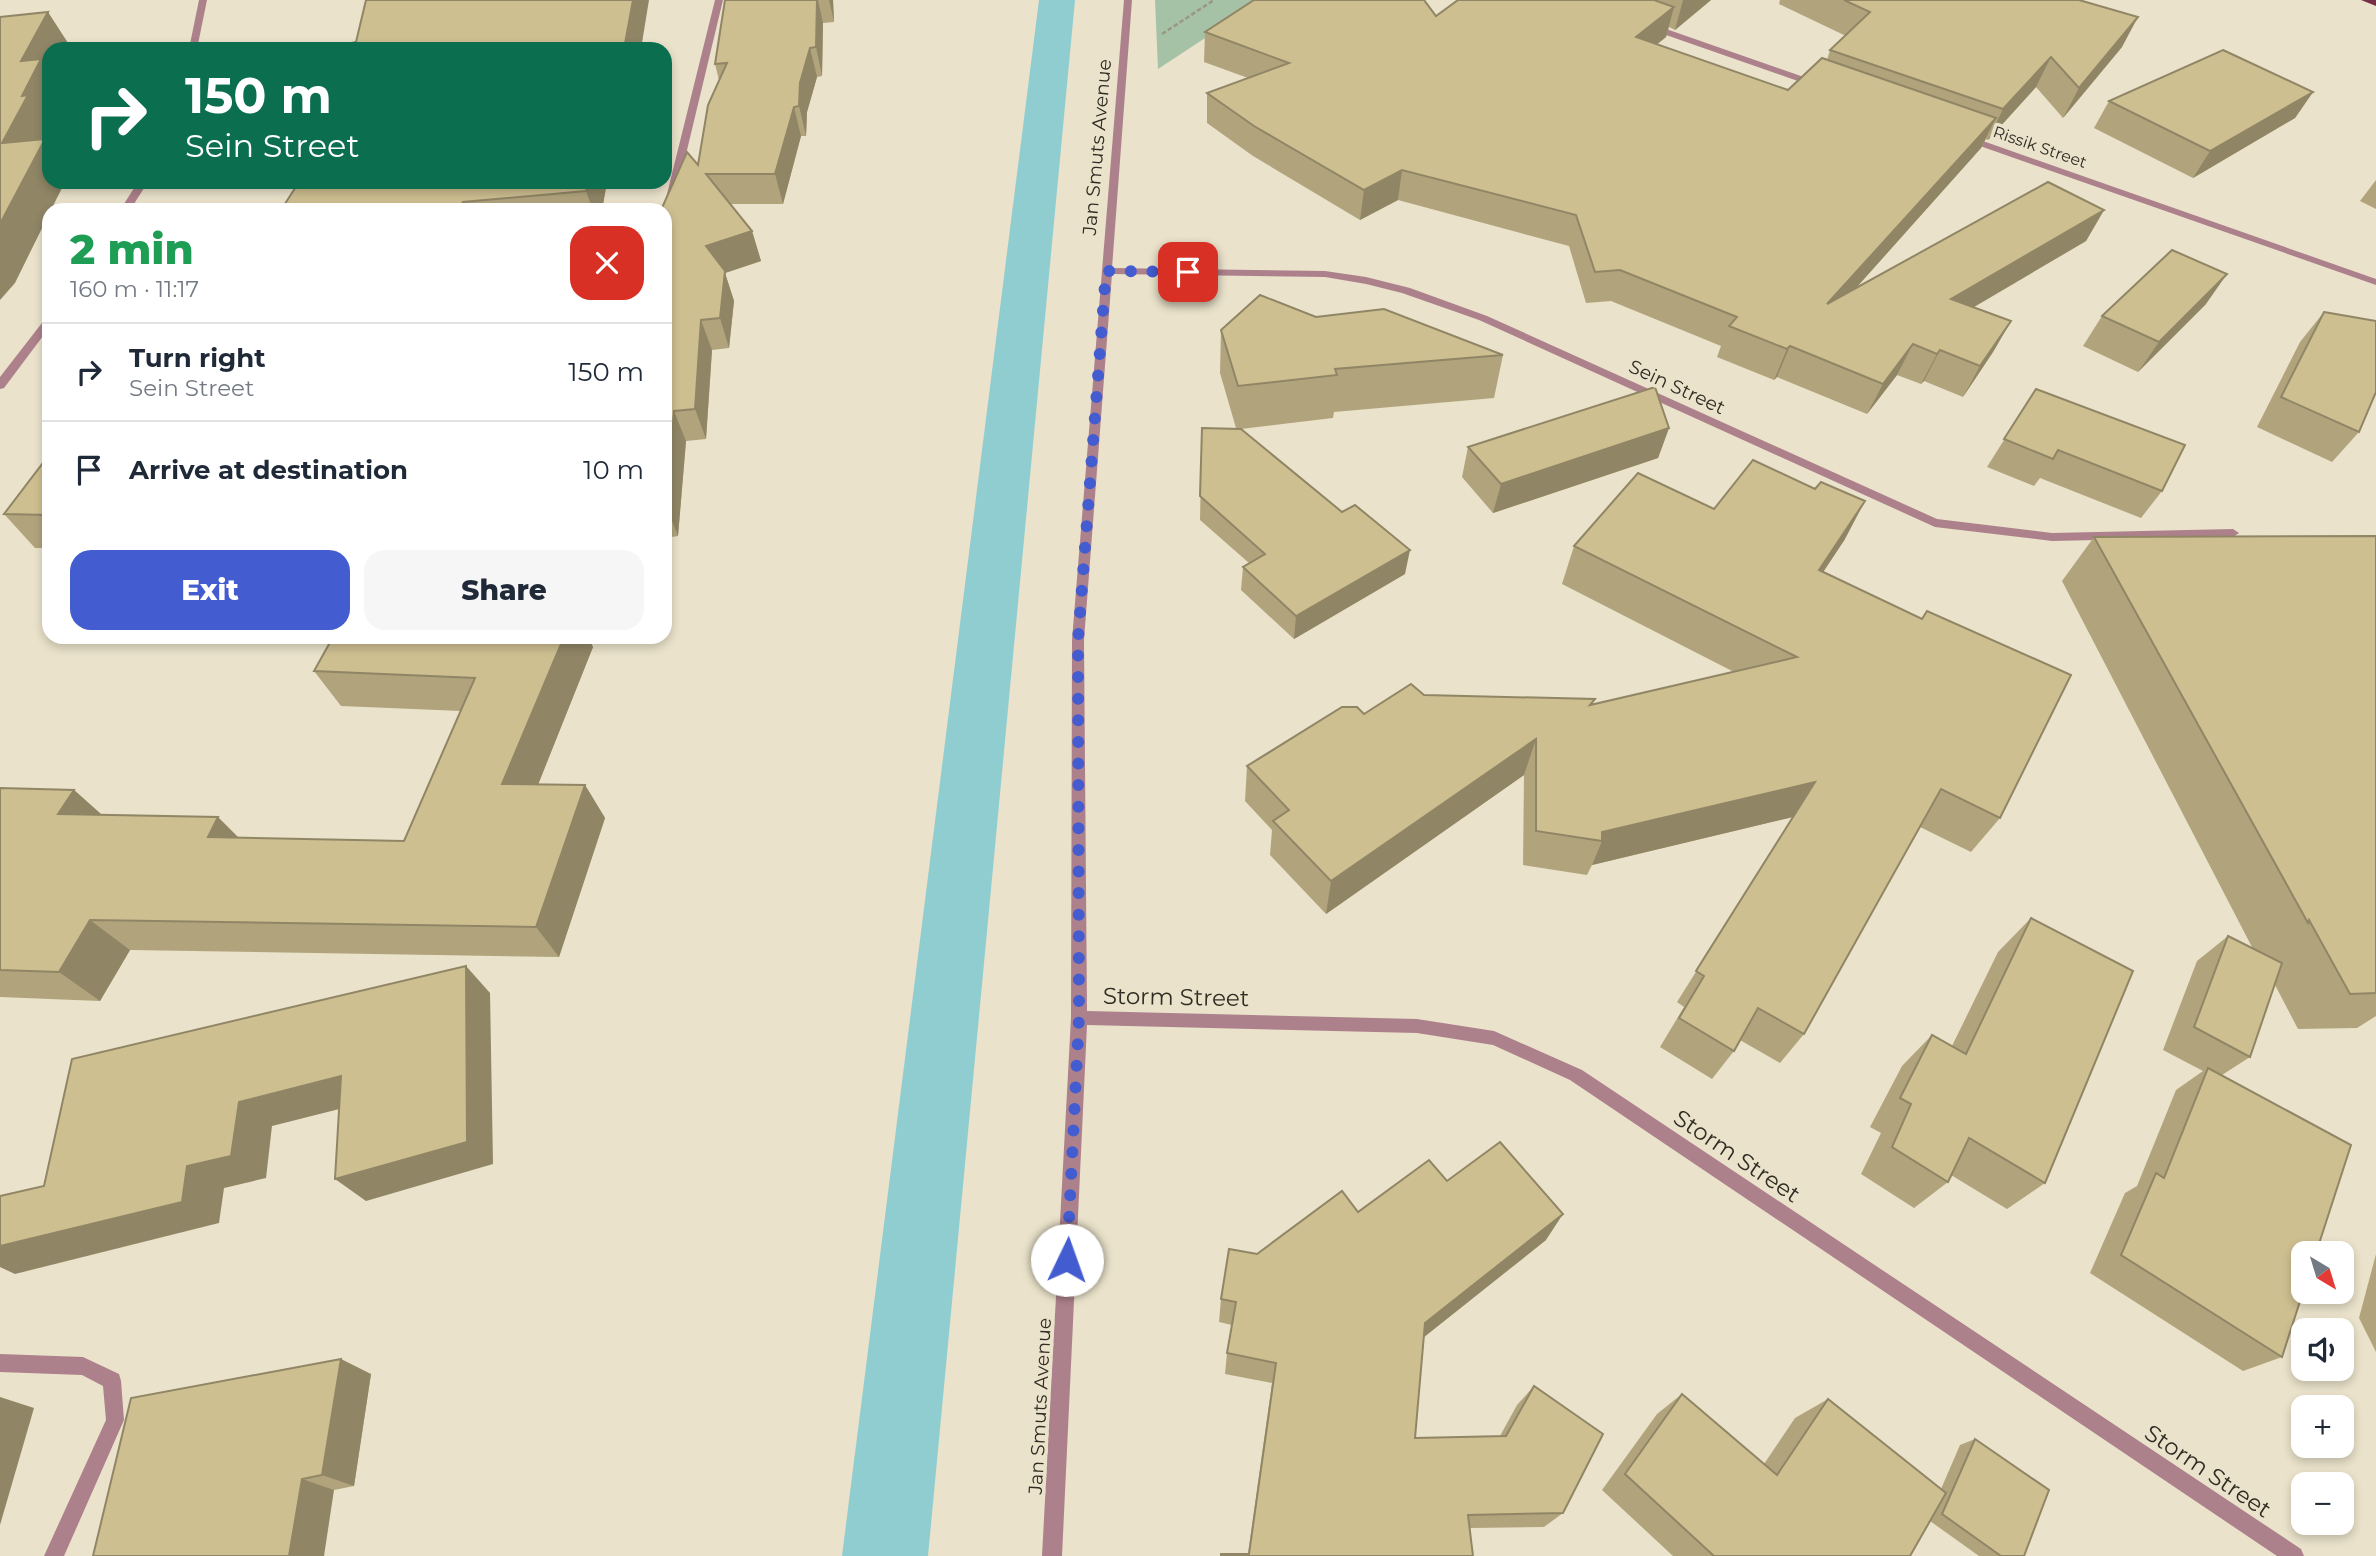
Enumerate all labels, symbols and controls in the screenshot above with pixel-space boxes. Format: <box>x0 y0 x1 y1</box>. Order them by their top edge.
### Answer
street label: Jan Smuts Avenue <box>1078 58 1116 237</box>
text: 150 m <box>185 66 332 125</box>
icon: right <box>70 70 161 161</box>
street label: Rissik Street <box>1991 122 2090 172</box>
text: Sein Street <box>185 126 359 165</box>
text: 2 min <box>70 223 194 275</box>
button: close <box>570 226 644 300</box>
pin <box>1158 242 1218 302</box>
icon: arrive <box>1169 253 1207 291</box>
text: 160 m · 11:17 <box>70 275 199 303</box>
text: Turn right <box>129 342 265 374</box>
icon: right <box>70 353 108 391</box>
street label: Sein Street <box>1625 355 1729 419</box>
text: 150 m <box>568 356 644 388</box>
text: Sein Street <box>129 374 254 402</box>
icon: arrive <box>70 451 108 489</box>
text: Arrive at destination <box>129 454 408 486</box>
text: 10 m <box>583 454 644 486</box>
button: Exit <box>70 550 350 630</box>
button: Share <box>364 550 644 630</box>
street label: Storm Street <box>1103 982 1249 1012</box>
street label: Storm Street <box>1668 1103 1806 1209</box>
position arrow <box>1030 1223 1104 1297</box>
north arrow <box>2291 1241 2354 1304</box>
map controls <box>2291 1241 2354 1535</box>
street label: Jan Smuts Avenue <box>1024 1317 1056 1496</box>
button: sound <box>2291 1318 2354 1381</box>
button: + <box>2291 1395 2354 1458</box>
street label: Storm Street <box>2139 1418 2277 1524</box>
button: − <box>2291 1472 2354 1535</box>

